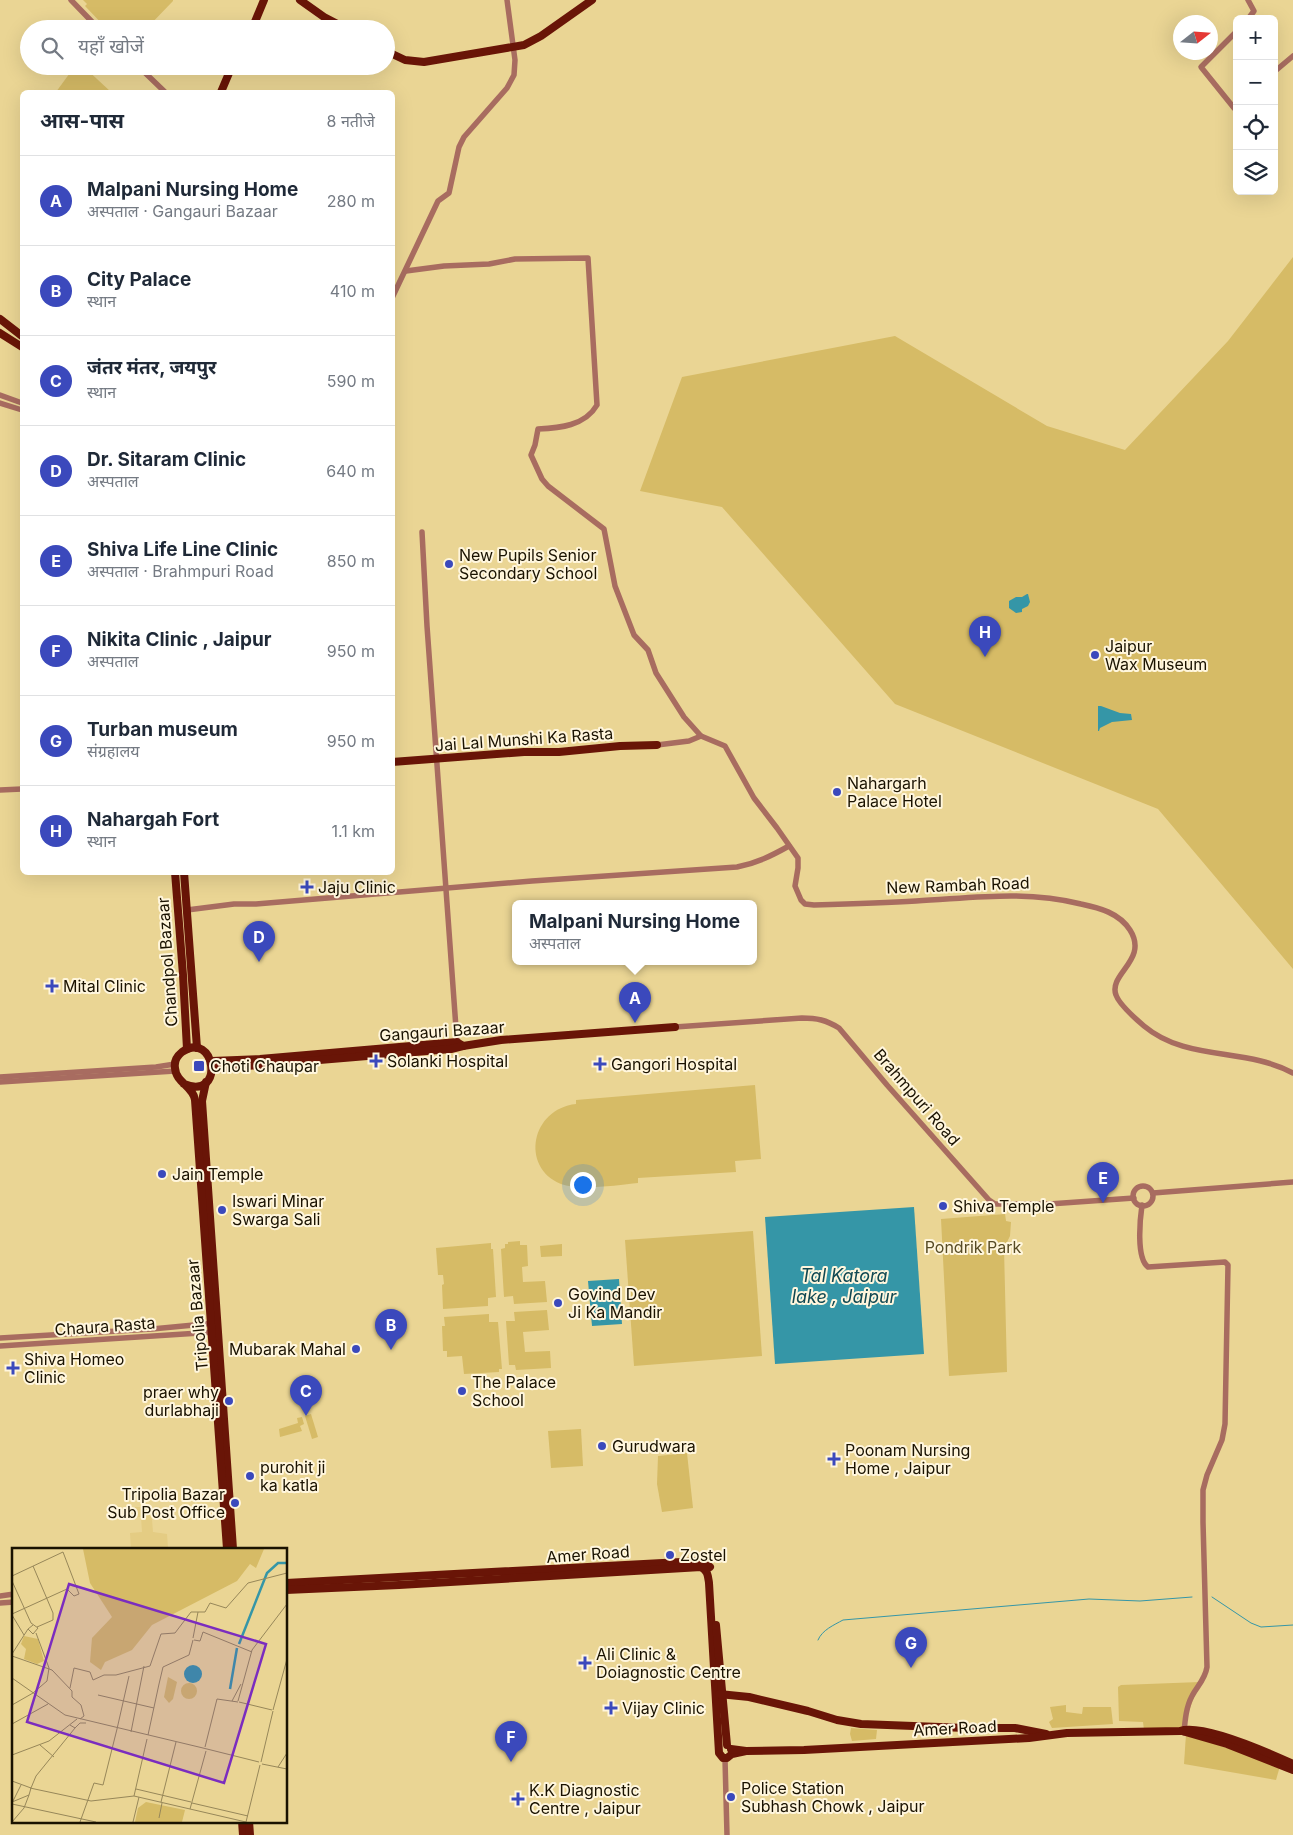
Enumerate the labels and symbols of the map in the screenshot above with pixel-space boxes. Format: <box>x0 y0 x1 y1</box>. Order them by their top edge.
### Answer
north arrow <box>1173 15 1218 60</box>
place label: New Pupils Senior Secondary School <box>459 545 597 583</box>
marker: New Pupils Senior Secondary School <box>443 558 455 570</box>
pin: H <box>969 616 1001 657</box>
place label: Jaipur Wax Museum <box>1105 636 1207 674</box>
marker: Jaipur Wax Museum <box>1089 649 1101 661</box>
street label: Jai Lal Munshi Ka Rasta <box>434 723 614 755</box>
place label: Nahargarh Palace Hotel <box>847 773 942 811</box>
marker: Nahargarh Palace Hotel <box>831 786 843 798</box>
street label: New Rambah Road <box>886 873 1030 897</box>
place label: Jaju Clinic <box>318 877 396 897</box>
marker: Jaju Clinic <box>300 880 314 894</box>
street label: Chandpol Bazaar <box>153 897 181 1027</box>
pin: D <box>243 921 275 962</box>
place label: Mital Clinic <box>63 976 146 996</box>
marker: Mital Clinic <box>45 979 59 993</box>
pin: A <box>619 982 651 1023</box>
street label: Gangauri Bazaar <box>379 1017 505 1045</box>
street label: Brahmpuri Road <box>870 1045 964 1149</box>
place label: Solanki Hospital <box>387 1051 508 1071</box>
marker: Solanki Hospital <box>369 1054 383 1068</box>
place label: Gangori Hospital <box>611 1054 737 1074</box>
place label: Choti Chaupar <box>210 1056 319 1076</box>
marker: Gangori Hospital <box>593 1057 607 1071</box>
marker: Choti Chaupar <box>192 1059 206 1073</box>
pin: E <box>1087 1162 1119 1203</box>
place label: Jain Temple <box>172 1164 263 1184</box>
marker: Jain Temple <box>156 1168 168 1180</box>
your location <box>570 1172 596 1198</box>
place label: Iswari Minar Swarga Sali <box>232 1191 324 1229</box>
place label: Shiva Temple <box>953 1196 1054 1216</box>
marker: Shiva Temple <box>937 1200 949 1212</box>
marker: Iswari Minar Swarga Sali <box>216 1204 228 1216</box>
park label: Pondrik Park <box>925 1237 1022 1257</box>
street label: Tripolia Bazaar <box>182 1258 212 1372</box>
water label: Tal Katora lake , Jaipur <box>792 1265 898 1307</box>
place label: Govind Dev Ji Ka Mandir <box>568 1284 662 1322</box>
marker: Govind Dev Ji Ka Mandir <box>552 1297 564 1309</box>
pin: B <box>375 1309 407 1350</box>
street label: Chaura Rasta <box>54 1313 156 1339</box>
place label: Mubarak Mahal <box>229 1339 346 1359</box>
marker: Mubarak Mahal <box>350 1343 362 1355</box>
place label: Shiva Homeo Clinic <box>24 1349 124 1387</box>
marker: Shiva Homeo Clinic <box>6 1361 20 1375</box>
place label: The Palace School <box>472 1372 556 1410</box>
pin: C <box>290 1375 322 1416</box>
place label: praer why durlabhaji <box>143 1382 219 1420</box>
marker: The Palace School <box>456 1385 468 1397</box>
marker: praer why durlabhaji <box>223 1395 235 1407</box>
place label: Gurudwara <box>612 1436 696 1456</box>
marker: Gurudwara <box>596 1440 608 1452</box>
place label: Poonam Nursing Home , Jaipur <box>845 1440 970 1478</box>
marker: Poonam Nursing Home , Jaipur <box>827 1452 841 1466</box>
place label: purohit ji ka katla <box>260 1457 325 1495</box>
marker: purohit ji ka katla <box>244 1470 256 1482</box>
place label: Tripolia Bazar Sub Post Office <box>107 1484 225 1522</box>
marker: Tripolia Bazar Sub Post Office <box>229 1497 241 1509</box>
street label: Amer Road <box>546 1541 630 1567</box>
place label: Zostel <box>680 1545 726 1565</box>
inset map <box>12 1548 288 1822</box>
marker: Zostel <box>664 1549 676 1561</box>
pin: G <box>895 1627 927 1668</box>
place label: Ali Clinic & Doiagnostic Centre <box>596 1644 741 1682</box>
marker: Ali Clinic & Doiagnostic Centre <box>578 1656 592 1670</box>
place label: Vijay Clinic <box>622 1698 705 1718</box>
marker: Vijay Clinic <box>604 1701 618 1715</box>
street label: Amer Road <box>913 1716 997 1740</box>
pin: F <box>495 1721 527 1762</box>
place label: Police Station Subhash Chowk , Jaipur <box>741 1778 925 1816</box>
place label: K.K Diagnostic Centre , Jaipur <box>529 1780 641 1818</box>
marker: Police Station Subhash Chowk , Jaipur <box>725 1791 737 1803</box>
marker: K.K Diagnostic Centre , Jaipur <box>511 1792 525 1806</box>

